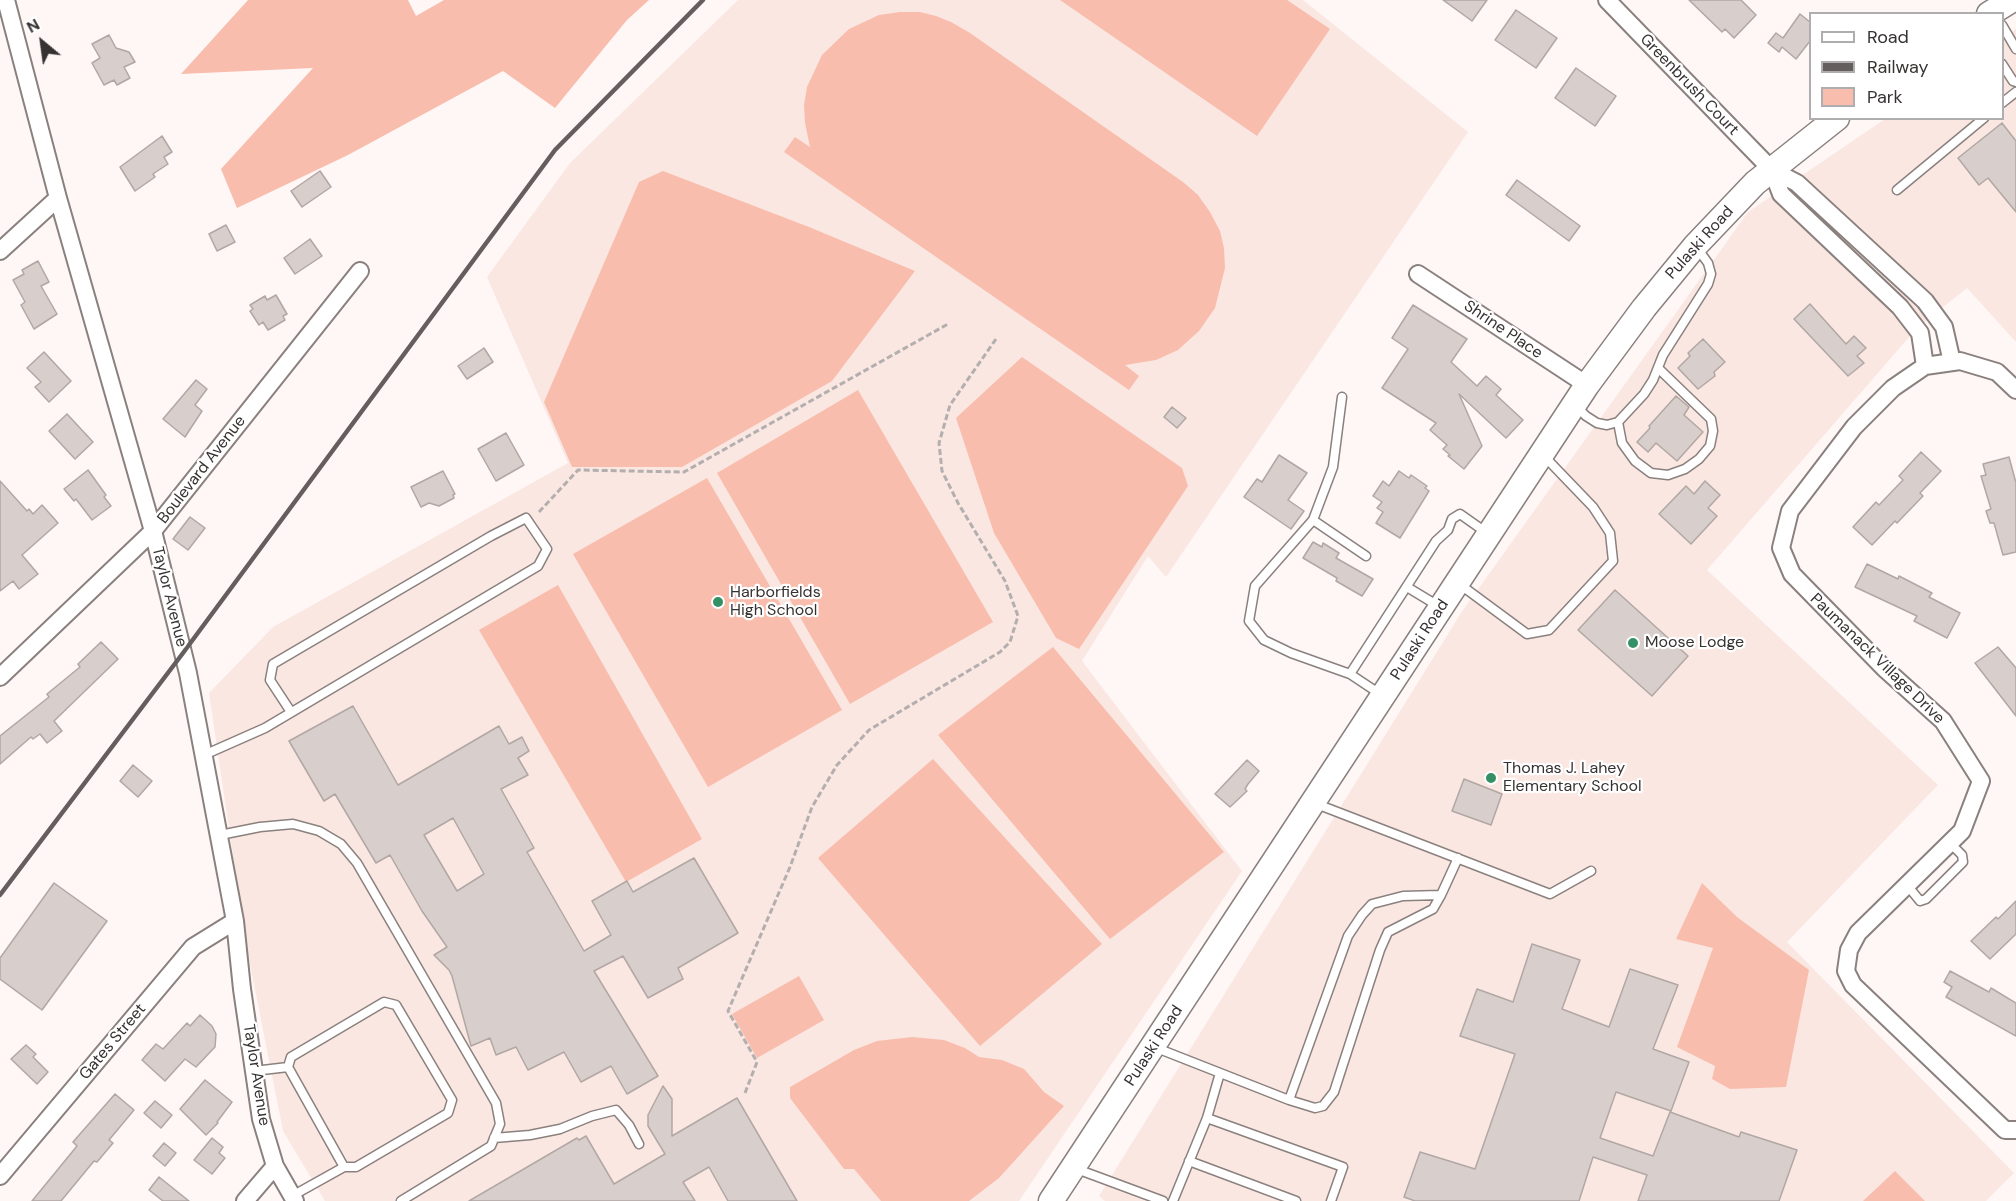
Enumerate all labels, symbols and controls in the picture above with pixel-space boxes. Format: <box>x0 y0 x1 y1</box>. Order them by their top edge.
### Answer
north arrow <box>12 12 72 72</box>
legend <box>1809 12 2004 120</box>
text: N <box>23 14 43 38</box>
text: Road <box>1867 25 1909 49</box>
street label: Greenbrush Court <box>1636 30 1742 140</box>
text: Railway <box>1867 55 1929 79</box>
text: Park <box>1867 85 1903 109</box>
street label: Pulaski Road <box>1662 202 1738 284</box>
street label: Shrine Place <box>1460 297 1546 363</box>
street label: Boulevard Avenue <box>154 412 250 528</box>
street label: Taylor Avenue <box>147 545 191 649</box>
place label: Harborfields High School <box>730 583 821 621</box>
street label: Paumanack Village Drive <box>1806 590 1948 728</box>
marker: Harborfields High School <box>711 595 725 609</box>
street label: Pulaski Road <box>1387 596 1453 684</box>
place label: Moose Lodge <box>1645 633 1744 653</box>
marker: Moose Lodge <box>1626 636 1640 650</box>
place label: Thomas J. Lahey Elementary School <box>1503 759 1641 797</box>
marker: Thomas J. Lahey Elementary School <box>1484 771 1498 785</box>
street label: Gates Street <box>76 1000 150 1084</box>
street label: Pulaski Road <box>1121 1002 1187 1090</box>
street label: Taylor Avenue <box>238 1023 274 1127</box>

